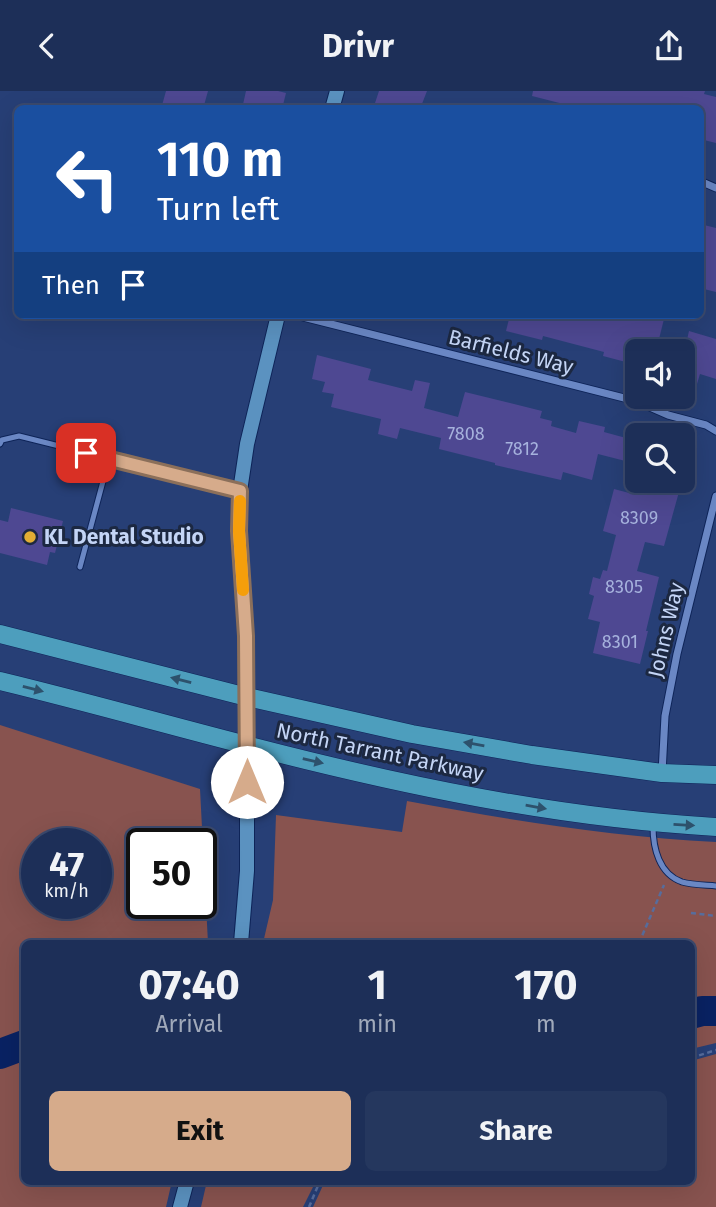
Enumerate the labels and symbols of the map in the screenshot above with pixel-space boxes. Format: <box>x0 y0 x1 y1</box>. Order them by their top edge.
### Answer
street label: Barfields Way <box>446 324 577 380</box>
pin <box>56 423 116 483</box>
house number: 7808 <box>447 423 485 445</box>
house number: 7812 <box>505 438 539 460</box>
house number: 8309 <box>620 507 658 529</box>
place label: KL Dental Studio <box>44 524 204 550</box>
marker: KL Dental Studio <box>22 529 38 545</box>
house number: 8305 <box>605 576 643 598</box>
street label: Johns Way <box>642 579 690 680</box>
house number: 8301 <box>602 631 638 653</box>
one-way arrow <box>170 674 192 685</box>
one-way arrow <box>23 684 45 695</box>
street label: North Tarrant Parkway <box>274 717 487 787</box>
one-way arrow <box>463 739 485 750</box>
position arrow <box>210 745 284 819</box>
one-way arrow <box>302 756 324 767</box>
one-way arrow <box>525 802 547 813</box>
one-way arrow <box>674 820 696 831</box>
speed limit sign: 50 <box>126 828 217 919</box>

